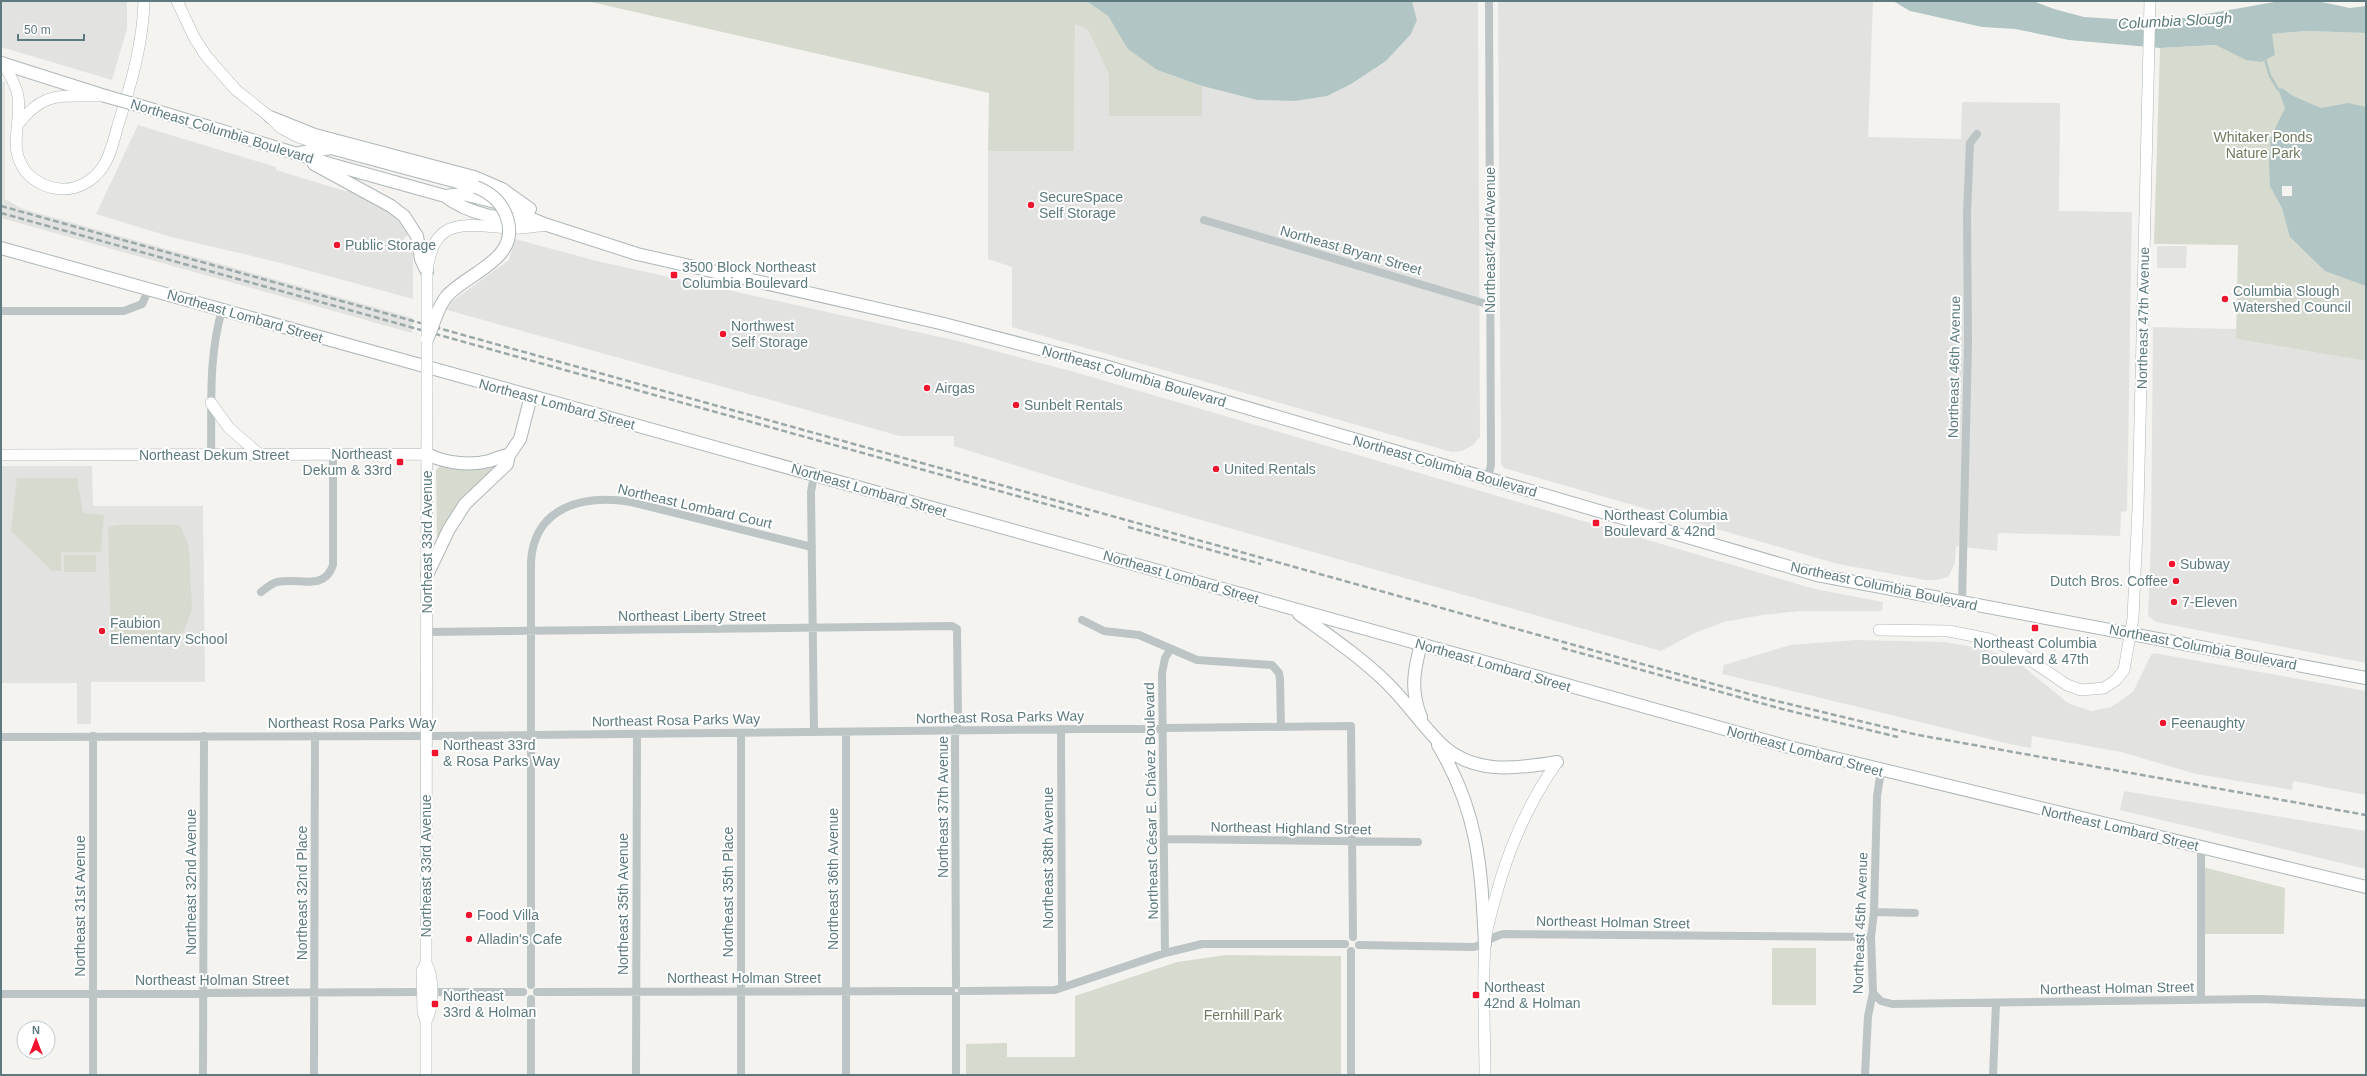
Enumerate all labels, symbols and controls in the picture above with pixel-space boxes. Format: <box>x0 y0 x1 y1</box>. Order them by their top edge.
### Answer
water label: Columbia Slough <box>2117 9 2232 32</box>
scale bar <box>18 16 84 42</box>
text: 50 m <box>24 23 51 37</box>
street label: Northeast Columbia Boulevard <box>128 95 316 167</box>
park label: Whitaker Ponds Nature Park <box>2214 129 2312 161</box>
street label: Northeast 42nd Avenue <box>1482 167 1498 313</box>
place label: SecureSpace Self Storage <box>1039 189 1123 221</box>
marker: SecureSpace Self Storage <box>1026 200 1036 210</box>
street label: Northeast Bryant Street <box>1278 222 1424 278</box>
place label: Public Storage <box>345 237 436 253</box>
marker: Public Storage <box>332 240 342 250</box>
street label: Northeast 47th Avenue <box>2134 247 2152 389</box>
place label: 3500 Block Northeast Columbia Boulevard <box>682 259 816 291</box>
marker: 3500 Block Northeast Columbia Boulevard <box>669 270 679 280</box>
place label: Columbia Slough Watershed Council <box>2233 283 2351 315</box>
street label: Northeast Lombard Street <box>165 286 325 346</box>
marker: Columbia Slough Watershed Council <box>2220 294 2230 304</box>
street label: Northeast 46th Avenue <box>1945 296 1963 438</box>
place label: Northwest Self Storage <box>731 318 808 350</box>
marker: Northwest Self Storage <box>718 329 728 339</box>
street label: Northeast Columbia Boulevard <box>1040 342 1228 410</box>
street label: Northeast Lombard Street <box>477 375 637 433</box>
place label: Airgas <box>935 380 975 396</box>
marker: Airgas <box>922 383 932 393</box>
place label: Sunbelt Rentals <box>1024 397 1123 413</box>
marker: Sunbelt Rentals <box>1011 400 1021 410</box>
street label: Northeast Columbia Boulevard <box>1351 432 1539 500</box>
place label: Northeast Dekum & 33rd <box>303 446 392 478</box>
street label: Northeast Dekum Street <box>139 447 289 463</box>
marker: Northeast Dekum & 33rd <box>395 457 405 467</box>
street label: Northeast Lombard Street <box>789 460 949 520</box>
place label: United Rentals <box>1224 461 1316 477</box>
marker: United Rentals <box>1211 464 1221 474</box>
street label: Northeast 33rd Avenue <box>419 470 435 613</box>
street label: Northeast Lombard Court <box>616 480 774 532</box>
place label: Northeast Columbia Boulevard & 42nd <box>1604 507 1728 539</box>
marker: Northeast Columbia Boulevard & 42nd <box>1591 518 1601 528</box>
street label: Northeast Lombard Street <box>1101 547 1261 607</box>
place label: Subway <box>2180 556 2230 572</box>
street label: Northeast Columbia Boulevard <box>1789 558 1979 614</box>
marker: Subway <box>2167 559 2177 569</box>
place label: Dutch Bros. Coffee <box>2050 573 2168 589</box>
marker: Dutch Bros. Coffee <box>2171 576 2181 586</box>
place label: 7-Eleven <box>2182 594 2237 610</box>
marker: 7-Eleven <box>2169 597 2179 607</box>
street label: Northeast Liberty Street <box>618 608 766 624</box>
place label: Faubion Elementary School <box>110 615 228 647</box>
street label: Northeast Columbia Boulevard <box>2108 621 2298 673</box>
marker: Northeast Columbia Boulevard & 47th <box>2030 623 2040 633</box>
marker: Faubion Elementary School <box>97 626 107 636</box>
street label: Northeast Lombard Street <box>1413 635 1573 695</box>
place label: Northeast Columbia Boulevard & 47th <box>1973 635 2097 667</box>
street label: Northeast César E. Chávez Boulevard <box>1141 682 1161 920</box>
street label: Northeast Rosa Parks Way <box>916 708 1084 726</box>
street label: Northeast Rosa Parks Way <box>592 711 760 729</box>
street label: Northeast Rosa Parks Way <box>268 715 436 731</box>
place label: Feenaughty <box>2171 715 2245 731</box>
marker: Feenaughty <box>2158 718 2168 728</box>
street label: Northeast Lombard Street <box>1725 722 1885 780</box>
street label: Northeast 37th Avenue <box>935 736 951 878</box>
place label: Northeast 33rd & Rosa Parks Way <box>443 737 560 769</box>
marker: Northeast 33rd & Rosa Parks Way <box>430 748 440 758</box>
street label: Northeast 38th Avenue <box>1040 787 1056 929</box>
street label: Northeast 33rd Avenue <box>418 794 434 937</box>
street label: Northeast Lombard Street <box>2040 802 2200 854</box>
street label: Northeast 36th Avenue <box>825 808 841 950</box>
street label: Northeast 32nd Avenue <box>183 809 199 955</box>
street label: Northeast Highland Street <box>1210 819 1372 837</box>
street label: Northeast 32nd Place <box>294 825 310 960</box>
street label: Northeast 35th Place <box>720 826 736 957</box>
street label: Northeast 35th Avenue <box>615 833 631 975</box>
street label: Northeast 31st Avenue <box>72 835 88 977</box>
street label: Northeast 45th Avenue <box>1850 851 1870 994</box>
place label: Food Villa <box>477 907 539 923</box>
marker: Food Villa <box>464 910 474 920</box>
street label: Northeast Holman Street <box>1536 913 1690 931</box>
place label: Alladin's Cafe <box>477 931 562 947</box>
marker: Alladin's Cafe <box>464 934 474 944</box>
street label: Northeast Holman Street <box>667 970 821 986</box>
street label: Northeast Holman Street <box>135 972 289 988</box>
place label: Northeast 42nd & Holman <box>1484 979 1581 1011</box>
street label: Northeast Holman Street <box>2040 979 2194 997</box>
place label: Northeast 33rd & Holman <box>443 988 536 1020</box>
marker: Northeast 42nd & Holman <box>1471 990 1481 1000</box>
marker: Northeast 33rd & Holman <box>430 999 440 1009</box>
park label: Fernhill Park <box>1204 1007 1283 1023</box>
north arrow <box>16 1020 56 1060</box>
text: N <box>32 1024 40 1036</box>

